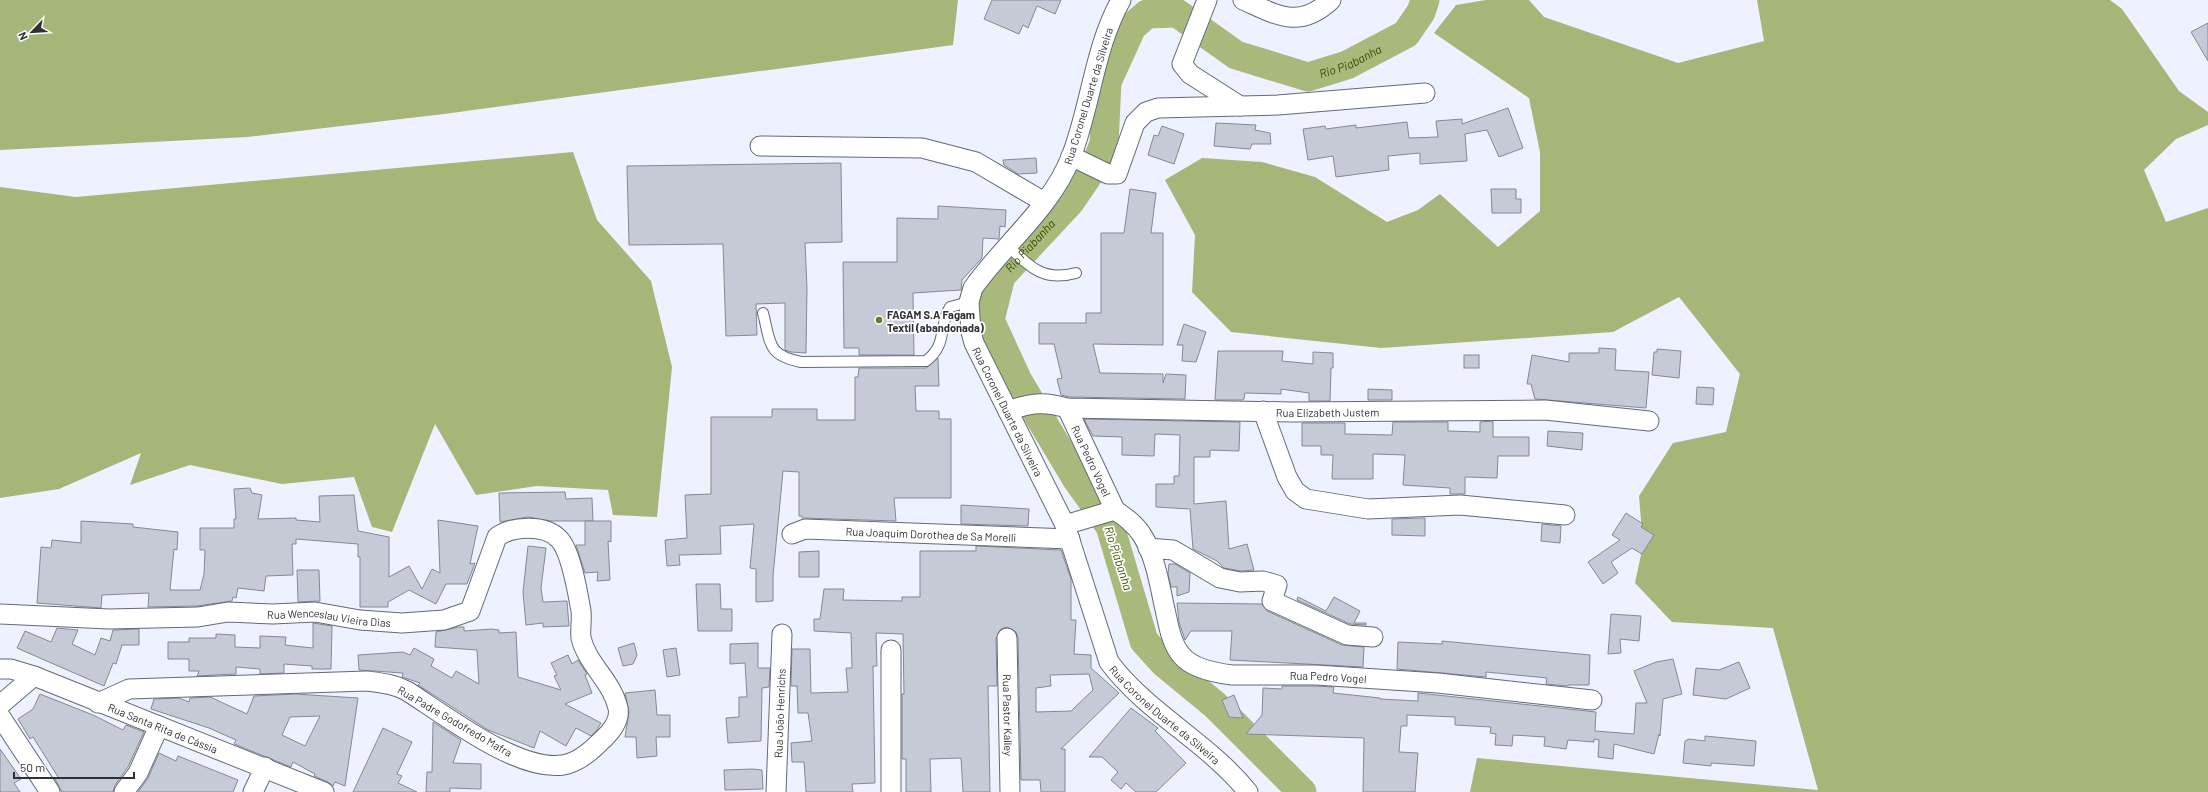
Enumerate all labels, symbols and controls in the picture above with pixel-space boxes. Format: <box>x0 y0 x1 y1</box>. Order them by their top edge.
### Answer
north arrow <box>12 12 52 52</box>
street label: Rua Coronel Duarte da Silveira <box>1061 26 1115 166</box>
text: N <box>15 30 30 43</box>
water label: Rio Piabanha <box>1317 41 1384 80</box>
water label: Rio Piabanha <box>1002 216 1057 274</box>
place label: FAGAM S.A Fagam Textil (abandonada) <box>887 308 984 334</box>
marker: FAGAM S.A Fagam Textil (abandonada) <box>874 315 884 325</box>
street label: Rua Coronel Duarte da Silveira <box>970 345 1046 478</box>
street label: Rua Elizabeth Justem <box>1276 405 1379 419</box>
street label: Rua Pedro Vogel <box>1069 423 1114 498</box>
street label: Rua Joaquim Dorothea de Sa Morelli <box>845 524 1017 543</box>
water label: Rio Piabanha <box>1102 524 1136 592</box>
street label: Rua Wenceslau Vieira Dias <box>267 605 391 629</box>
street label: Rua Coronel Duarte da Silveira <box>1107 662 1223 766</box>
street label: Rua João Henrichs <box>771 668 787 758</box>
street label: Rua Pedro Vogel <box>1290 669 1367 685</box>
street label: Rua Pastor Kalley <box>1001 674 1016 756</box>
street label: Rua Padre Godofredo Mafra <box>395 683 515 759</box>
street label: Rua Santa Rita de Cássia <box>106 700 220 755</box>
scale bar <box>14 754 134 780</box>
text: 50 m <box>20 760 45 774</box>

